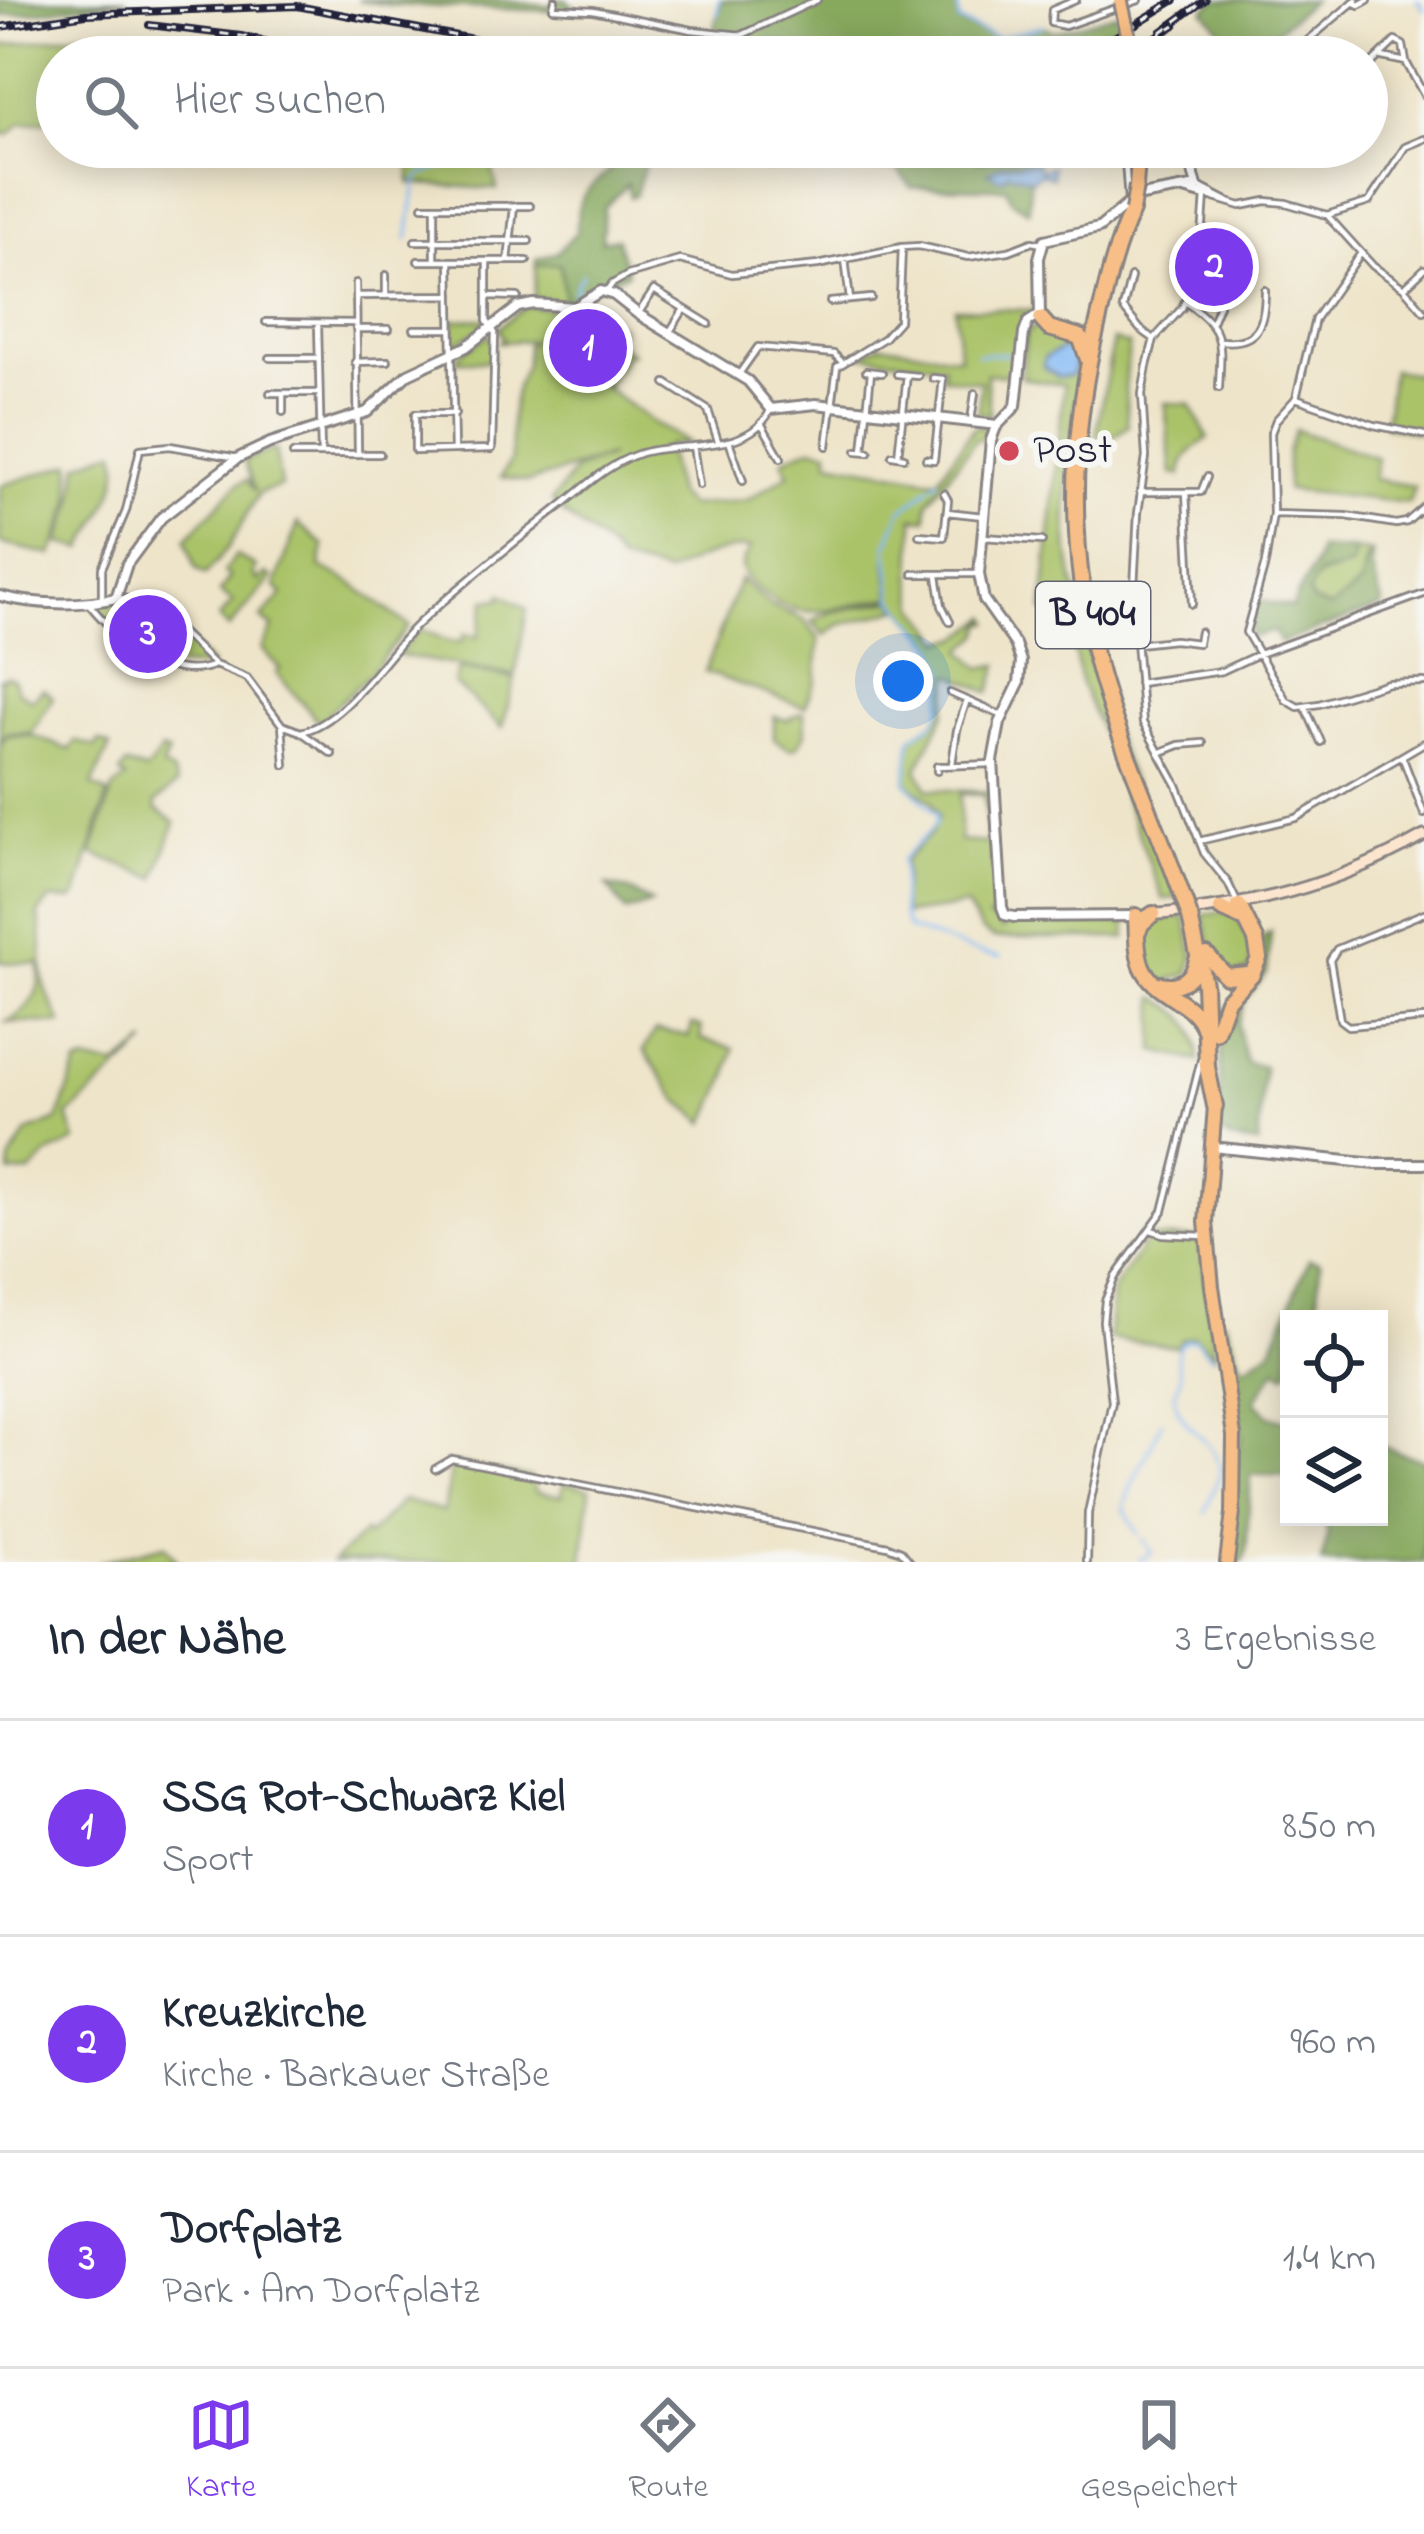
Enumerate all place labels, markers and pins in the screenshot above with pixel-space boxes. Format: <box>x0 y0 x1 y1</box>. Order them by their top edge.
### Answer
pin: 2 <box>1175 222 1253 312</box>
pin: 1 <box>549 303 627 393</box>
place label: Post <box>1033 421 1112 482</box>
marker: Post <box>996 438 1022 464</box>
pin: 3 <box>109 589 187 679</box>

